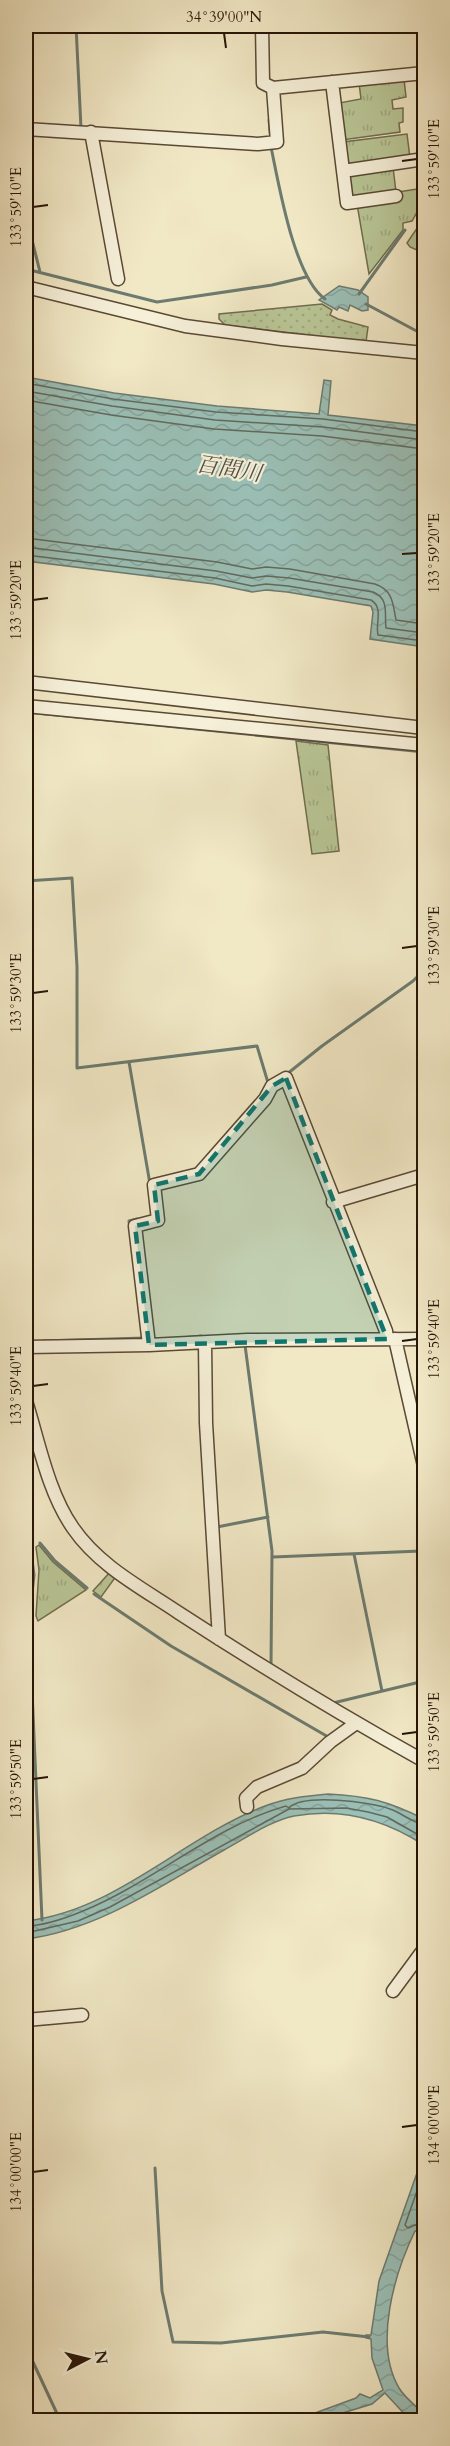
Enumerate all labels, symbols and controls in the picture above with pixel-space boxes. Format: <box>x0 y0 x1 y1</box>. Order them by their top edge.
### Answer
text: 34°39'00"N <box>186 7 262 27</box>
text: 133°59'10"E <box>424 119 444 199</box>
text: 133°59'10"E <box>6 167 26 247</box>
water label: 百間川 <box>194 449 266 489</box>
text: 133°59'20"E <box>424 513 444 593</box>
text: 133°59'20"E <box>6 560 26 640</box>
text: 133°59'30"E <box>424 906 444 986</box>
text: 133°59'30"E <box>6 953 26 1033</box>
text: 133°59'40"E <box>424 1299 444 1379</box>
text: 133°59'40"E <box>6 1346 26 1426</box>
text: 133°59'50"E <box>424 1692 444 1772</box>
text: 133°59'50"E <box>6 1739 26 1819</box>
text: 134°00'00"E <box>424 2085 444 2165</box>
text: 134°00'00"E <box>6 2132 26 2212</box>
north arrow <box>57 2329 117 2389</box>
text: N <box>89 2349 113 2366</box>

